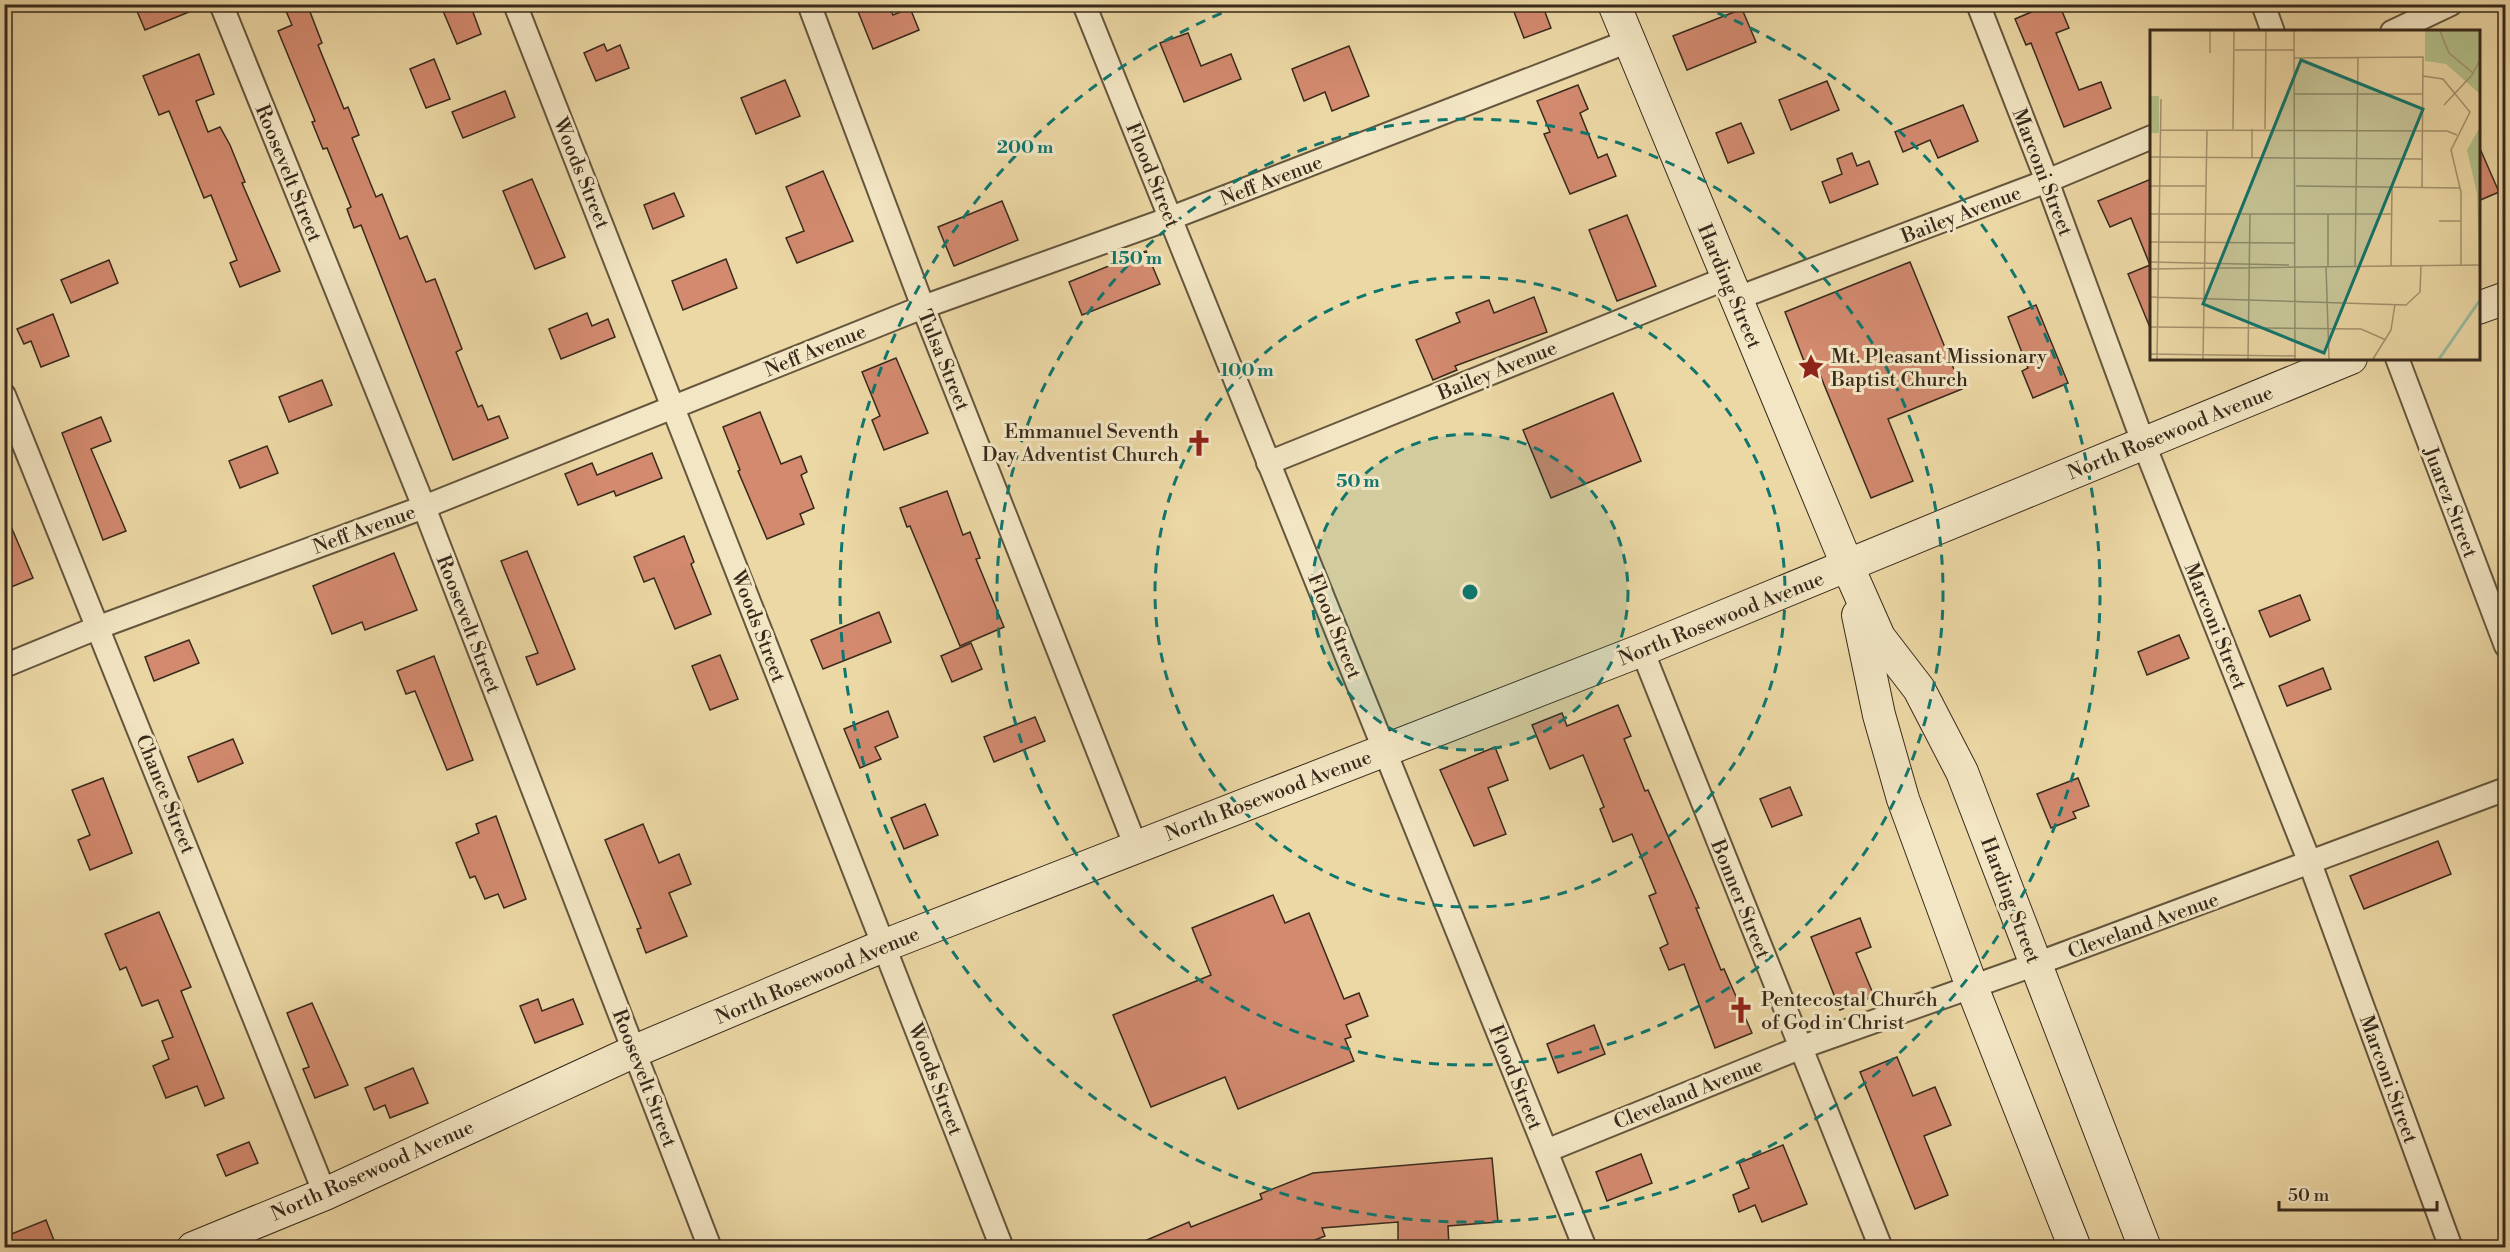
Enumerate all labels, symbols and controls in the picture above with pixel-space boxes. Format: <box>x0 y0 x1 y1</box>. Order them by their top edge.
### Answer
inset map <box>2150 30 2480 360</box>
street label: Roosevelt Street <box>249 101 327 246</box>
street label: Marconi Street <box>2006 105 2077 240</box>
street label: Woods Street <box>547 113 614 233</box>
street label: Flood Street <box>1119 119 1184 232</box>
text: 200 m <box>997 136 1054 159</box>
street label: Neff Avenue <box>1217 150 1326 212</box>
street label: Bailey Avenue <box>1897 181 2025 250</box>
street label: Harding Street <box>1691 220 1766 353</box>
text: 150 m <box>1110 247 1163 270</box>
street label: Tulsa Street <box>911 306 974 415</box>
street label: Neff Avenue <box>761 320 870 383</box>
street label: Bailey Avenue <box>1433 336 1561 407</box>
place label: Mt. Pleasant Missionary Baptist Church <box>1830 345 2047 393</box>
place icon: Mt. Pleasant Missionary Baptist Church <box>1796 352 1826 382</box>
text: 100 m <box>1220 359 1274 382</box>
street label: North Rosewood Avenue <box>2064 381 2277 486</box>
place label: Emmanuel Seventh Day Adventist Church <box>982 420 1179 468</box>
church icon: Emmanuel Seventh Day Adventist Church <box>1184 428 1214 458</box>
street label: Juarez Street <box>2417 443 2482 561</box>
text: 50 m <box>1336 470 1380 493</box>
street label: Neff Avenue <box>310 500 419 561</box>
street label: Roosevelt Street <box>430 552 505 697</box>
street label: Marconi Street <box>2178 560 2251 694</box>
street label: Woods Street <box>724 566 790 686</box>
street label: North Rosewood Avenue <box>1615 567 1828 672</box>
street label: Flood Street <box>1301 570 1366 683</box>
centre of rings <box>1460 582 1480 602</box>
street label: Chance Street <box>129 731 200 858</box>
street label: North Rosewood Avenue <box>1162 745 1376 847</box>
street label: Harding Street <box>1974 834 2045 967</box>
street label: Bonner Street <box>1704 835 1775 963</box>
street label: Cleveland Avenue <box>2065 888 2222 965</box>
street label: North Rosewood Avenue <box>712 922 924 1031</box>
place label: Pentecostal Church of God in Christ <box>1761 988 1938 1036</box>
church icon: Pentecostal Church of God in Christ <box>1726 995 1756 1025</box>
street label: Roosevelt Street <box>606 1006 681 1151</box>
street label: Marconi Street <box>2353 1012 2422 1147</box>
street label: Woods Street <box>901 1019 967 1139</box>
street label: Flood Street <box>1482 1021 1547 1134</box>
street label: Cleveland Avenue <box>1610 1053 1767 1136</box>
street label: North Rosewood Avenue <box>267 1115 478 1227</box>
scale bar <box>2279 1174 2436 1212</box>
text: 50 m <box>2288 1184 2330 1207</box>

